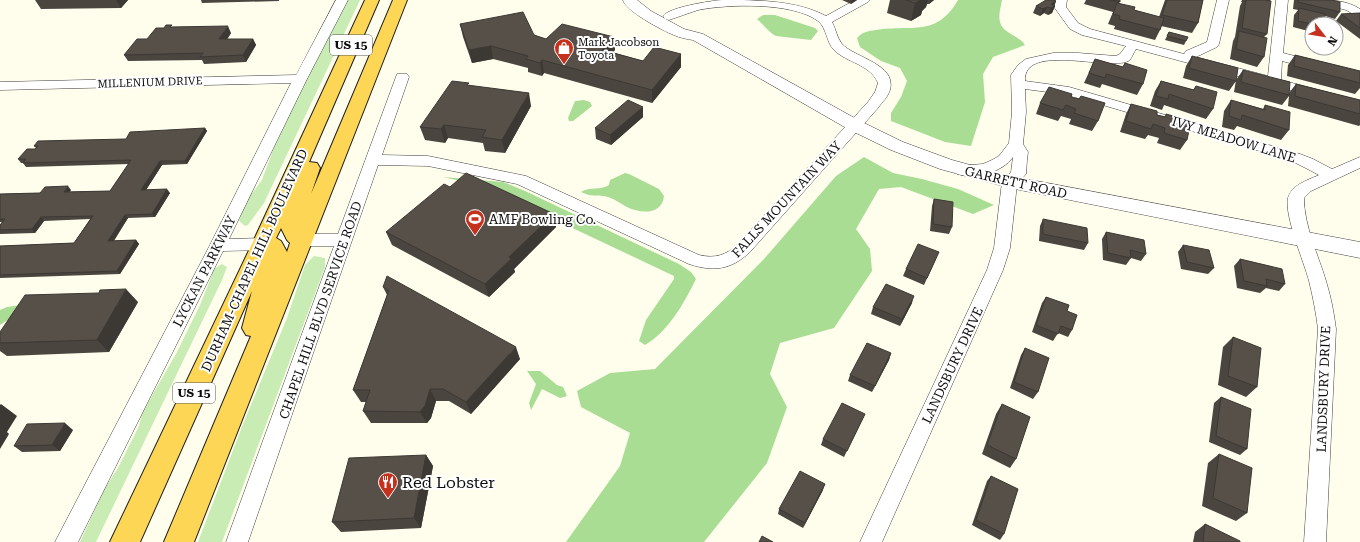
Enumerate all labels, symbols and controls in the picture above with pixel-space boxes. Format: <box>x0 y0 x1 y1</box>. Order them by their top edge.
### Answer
north arrow <box>1304 16 1344 56</box>
text: N <box>1324 34 1340 48</box>
road number: US 15 <box>330 35 372 55</box>
place label: Mark Jacobson Toyota <box>578 36 659 62</box>
shop icon: Mark Jacobson Toyota <box>553 37 575 65</box>
street label: MILLENIUM DRIVE <box>97 74 203 91</box>
street label: IVY MEADOW LANE <box>1170 113 1298 165</box>
street label: FALLS MOUNTAIN WAY <box>729 138 844 261</box>
street label: DURHAM-CHAPEL HILL BOULEVARD <box>198 147 311 374</box>
street label: GARRETT ROAD <box>963 163 1069 202</box>
street label: CHAPEL HILL BLVD SERVICE ROAD <box>276 199 365 421</box>
sports icon: AMF Bowling Co. <box>464 208 486 236</box>
place label: AMF Bowling Co. <box>489 212 596 227</box>
street label: LYCKAN PARKWAY <box>170 213 239 329</box>
street label: LANDSBURY DRIVE <box>919 305 986 426</box>
street label: LANDSBURY DRIVE <box>1314 325 1333 453</box>
road number: US 15 <box>173 383 215 403</box>
restaurant icon: Red Lobster <box>377 471 399 499</box>
place label: Red Lobster <box>402 473 495 492</box>

